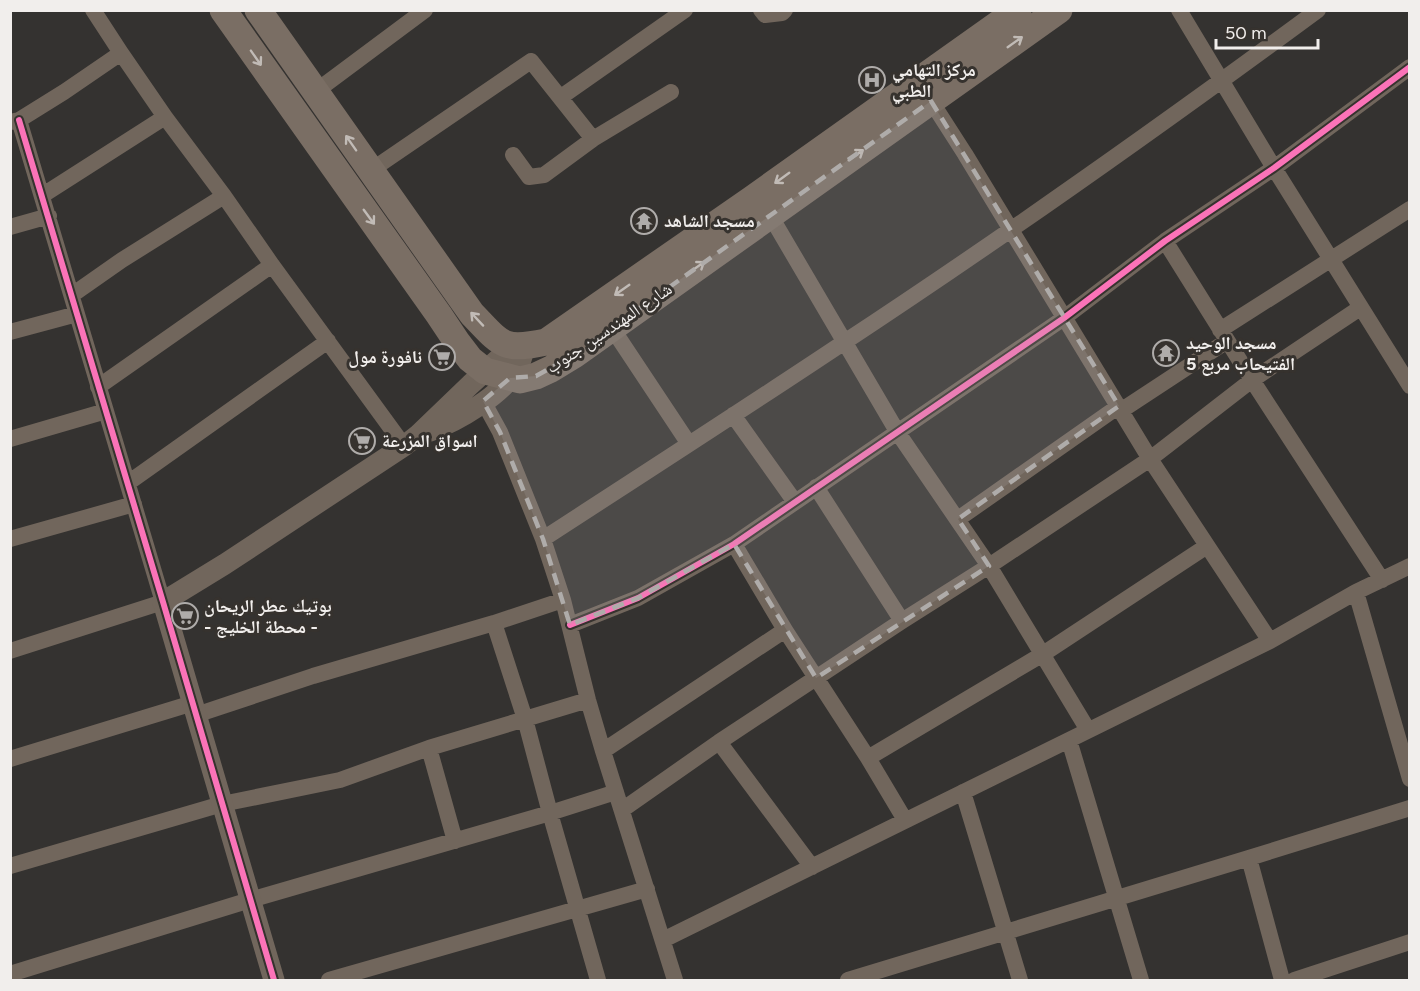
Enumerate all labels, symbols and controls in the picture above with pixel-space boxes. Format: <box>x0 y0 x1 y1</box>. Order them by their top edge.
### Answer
scale bar <box>1216 12 1318 50</box>
text: 50 m <box>1225 22 1267 44</box>
one-way arrow <box>1007 36 1023 48</box>
one-way arrow <box>250 50 262 66</box>
place label: مركز التهامي الطبي <box>892 59 976 105</box>
hospital icon: مركز التهامي الطبي <box>857 65 887 95</box>
one-way arrow <box>345 136 357 152</box>
one-way arrow <box>848 149 864 161</box>
one-way arrow <box>774 172 790 184</box>
temple icon: مسجد الشاهد <box>629 206 659 236</box>
one-way arrow <box>363 209 375 225</box>
place label: مسجد الشاهد <box>664 210 755 232</box>
one-way arrow <box>688 261 705 273</box>
street label: شارع المهندسين جنوب <box>542 278 676 378</box>
one-way arrow <box>614 284 630 296</box>
one-way arrow <box>470 312 484 327</box>
place label: مسجد الوحيد الفتيحاب مربع 5 <box>1186 332 1295 376</box>
temple icon: مسجد الوحيد الفتيحاب مربع 5 <box>1151 338 1181 368</box>
supermarket icon: نافورة مول <box>427 342 457 372</box>
place label: نافورة مول <box>348 346 422 368</box>
supermarket icon: اسواق المزرعة <box>347 426 377 456</box>
place label: اسواق المزرعة <box>382 430 478 452</box>
place label: بوتيك عطر الريحان - محطة الخليج - <box>204 595 332 639</box>
supermarket icon: بوتيك عطر الريحان - محطة الخليج - <box>170 601 200 631</box>

